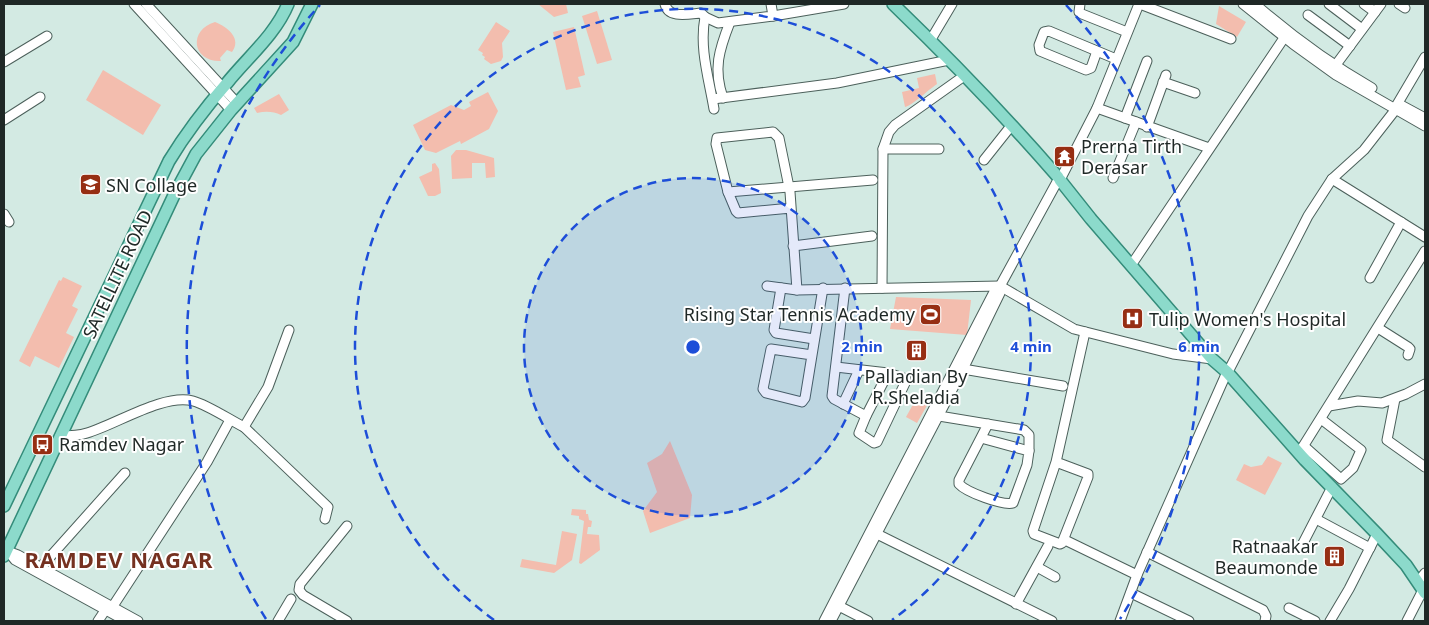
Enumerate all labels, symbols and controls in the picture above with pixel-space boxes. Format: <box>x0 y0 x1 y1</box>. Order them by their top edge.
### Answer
place label: Prerna Tirth Derasar <box>1081 134 1182 179</box>
temple icon: Prerna Tirth Derasar <box>1053 144 1077 168</box>
school or university icon: SN Collage <box>78 173 102 197</box>
place label: SN Collage <box>106 173 197 197</box>
street label: SATELLITE ROAD <box>77 206 157 342</box>
place label: Rising Star Tennis Academy <box>684 302 916 326</box>
sports icon: Rising Star Tennis Academy <box>919 302 943 326</box>
hospital icon: Tulip Women's Hospital <box>1121 307 1145 331</box>
place label: Tulip Women's Hospital <box>1149 307 1346 331</box>
text: 2 min <box>841 336 883 356</box>
text: 4 min <box>1010 336 1052 356</box>
text: 6 min <box>1178 336 1220 356</box>
centre of rings <box>684 338 702 356</box>
building icon: Palladian By R.Sheladia <box>904 339 928 363</box>
place label: Palladian By R.Sheladia <box>865 364 968 409</box>
bus stop icon: Ramdev Nagar <box>31 432 55 456</box>
place label: Ramdev Nagar <box>59 432 185 456</box>
place label: Ratnaakar Beaumonde <box>1215 534 1319 579</box>
district label: RAMDEV NAGAR <box>24 544 214 574</box>
building icon: Ratnaakar Beaumonde <box>1322 544 1346 568</box>

